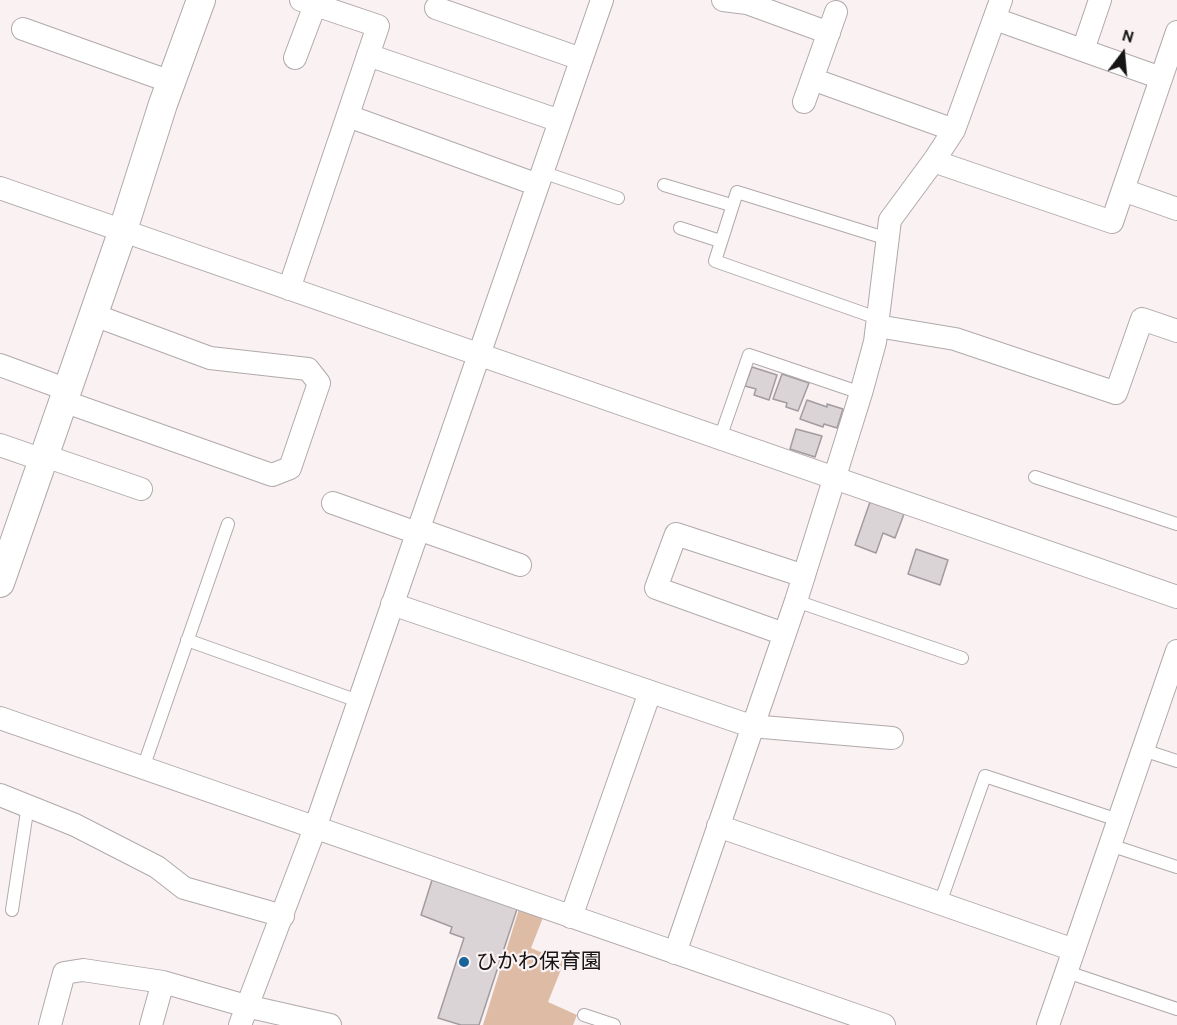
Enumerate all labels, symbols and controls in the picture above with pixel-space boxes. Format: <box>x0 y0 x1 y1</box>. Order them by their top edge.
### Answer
north arrow <box>1093 24 1153 84</box>
text: N <box>1120 26 1136 47</box>
place label: ひかわ保育園 <box>476 949 602 975</box>
marker: ひかわ保育園 <box>457 955 471 969</box>

